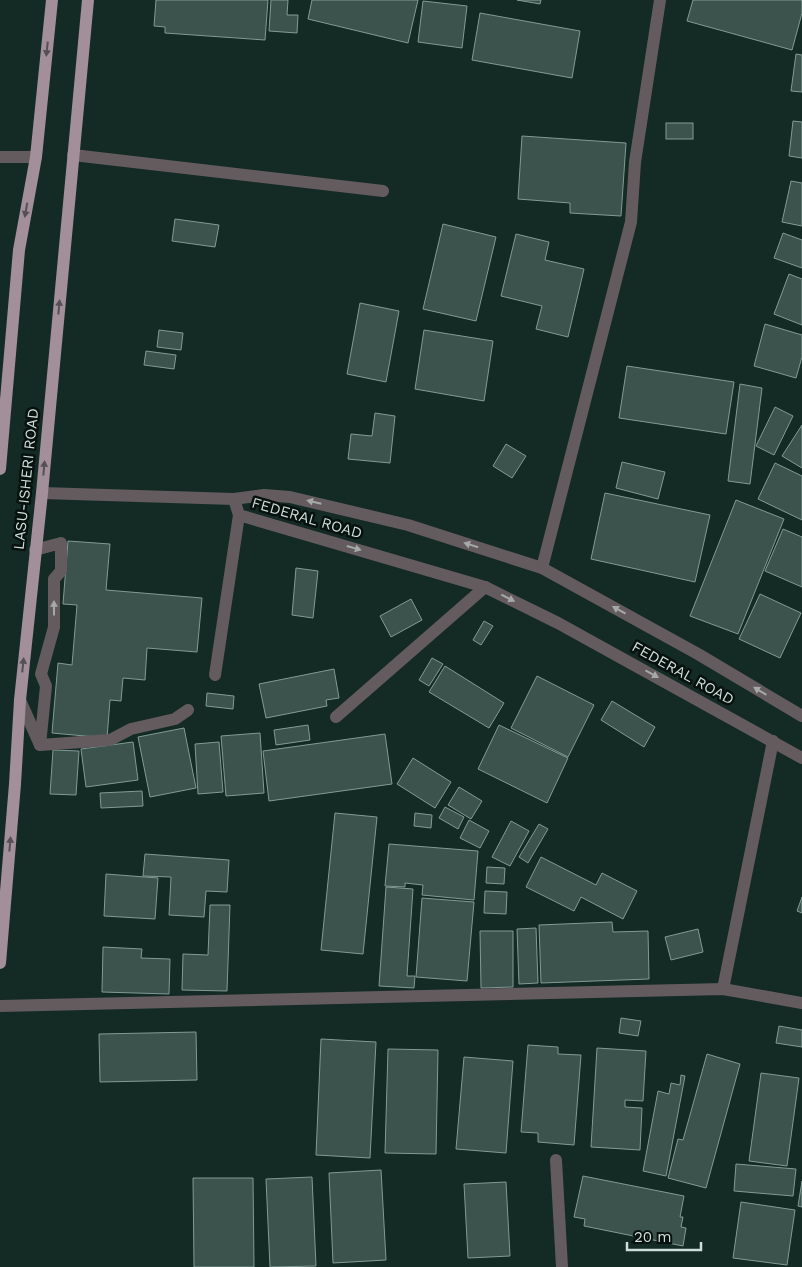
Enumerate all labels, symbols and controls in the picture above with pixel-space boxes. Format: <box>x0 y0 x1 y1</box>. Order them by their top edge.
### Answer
one-way arrow <box>43 41 51 57</box>
one-way arrow <box>22 202 30 218</box>
one-way arrow <box>55 298 63 314</box>
street label: LASU-ISHERI ROAD <box>10 407 42 551</box>
one-way arrow <box>40 460 48 476</box>
street label: FEDERAL ROAD <box>250 494 364 542</box>
one-way arrow <box>307 498 322 506</box>
one-way arrow <box>463 540 478 548</box>
one-way arrow <box>346 544 361 552</box>
one-way arrow <box>501 594 515 602</box>
one-way arrow <box>50 600 58 616</box>
one-way arrow <box>612 606 626 614</box>
street label: FEDERAL ROAD <box>629 637 737 709</box>
one-way arrow <box>20 656 28 672</box>
one-way arrow <box>645 670 658 679</box>
one-way arrow <box>753 687 766 696</box>
one-way arrow <box>6 836 14 852</box>
scale bar <box>627 1220 701 1252</box>
text: 20 m <box>634 1228 672 1246</box>

